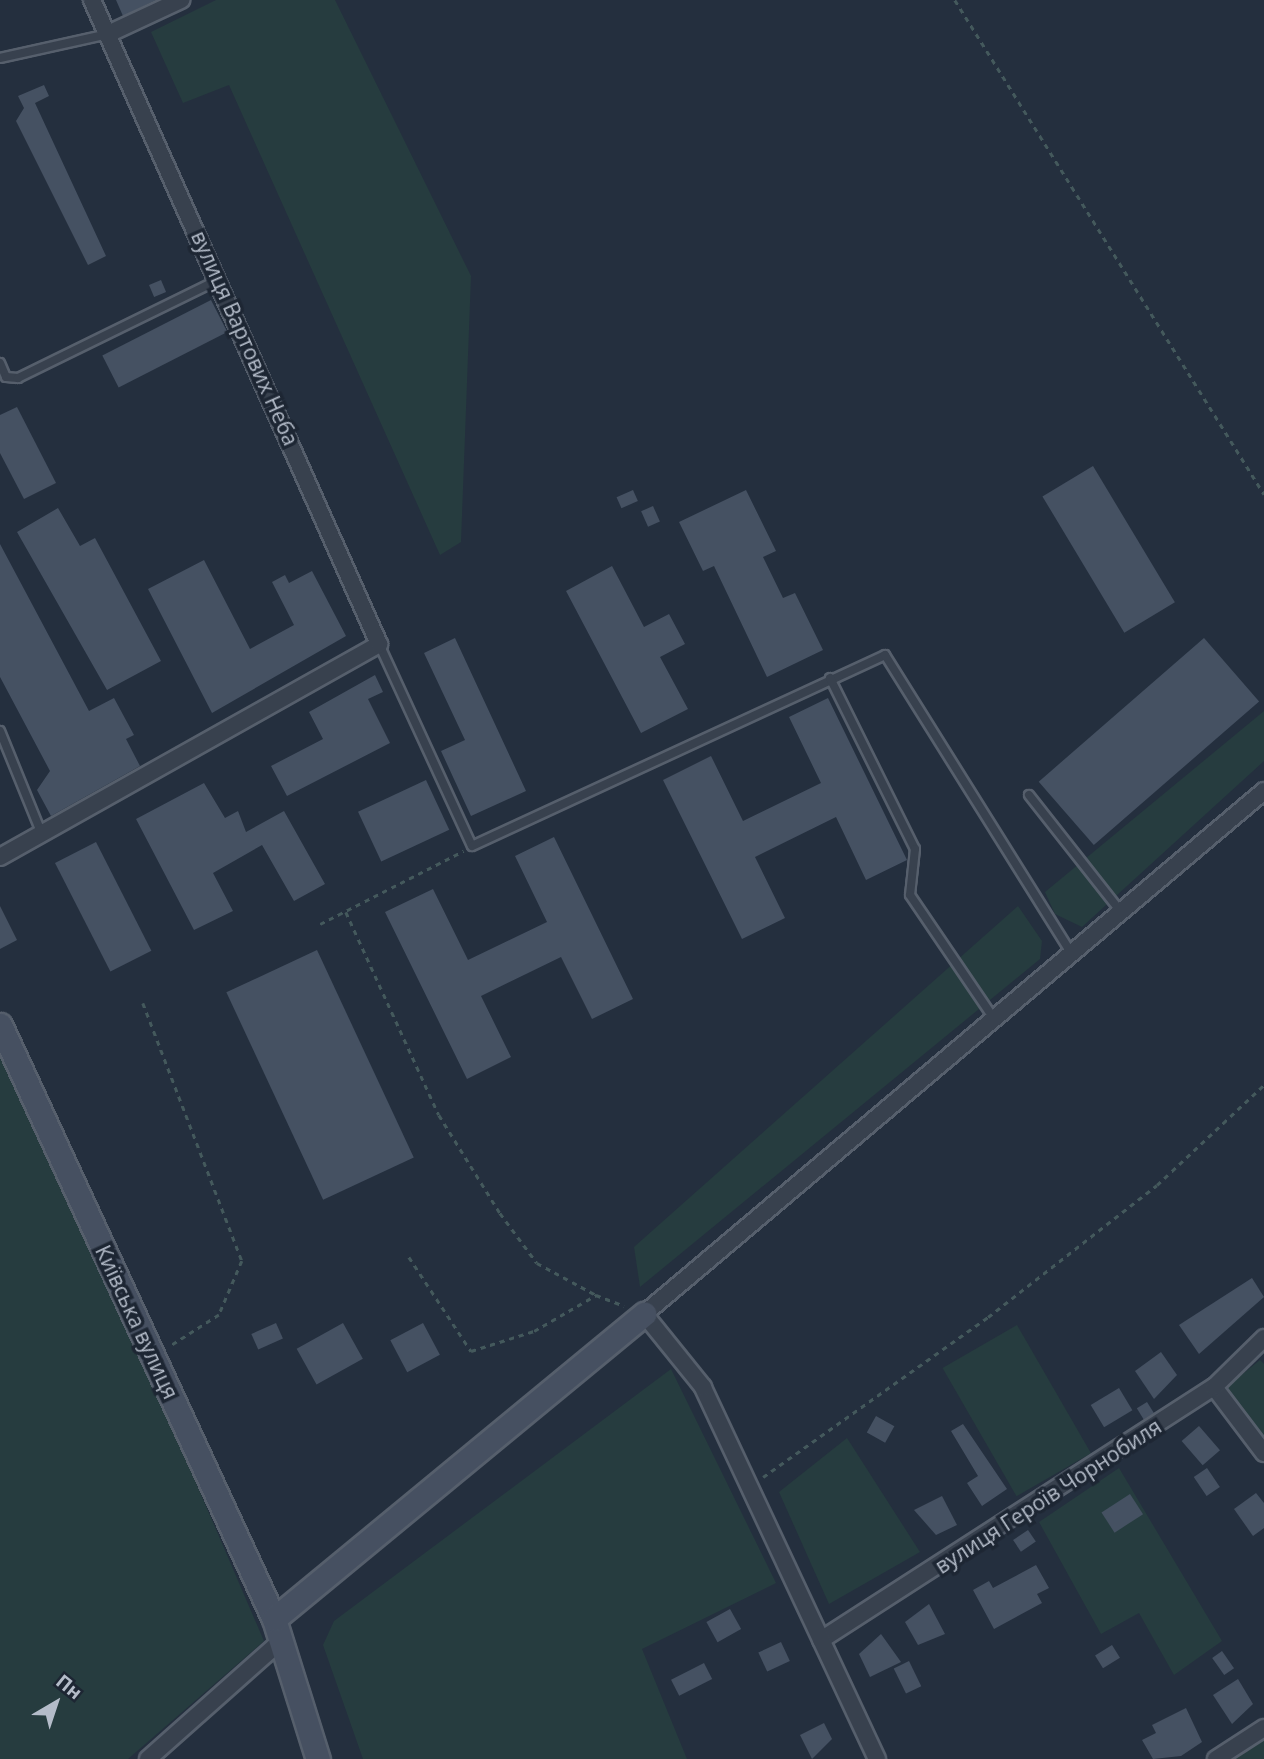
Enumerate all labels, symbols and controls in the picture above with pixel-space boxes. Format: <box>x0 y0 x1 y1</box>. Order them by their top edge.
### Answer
street label: вулиця Вартових Неба <box>186 227 304 449</box>
street label: Київська вулиця <box>90 1241 184 1403</box>
street label: вулиця Героїв Чорнобиля <box>930 1413 1166 1579</box>
north arrow <box>21 1668 91 1738</box>
text: Пн <box>51 1668 88 1705</box>

